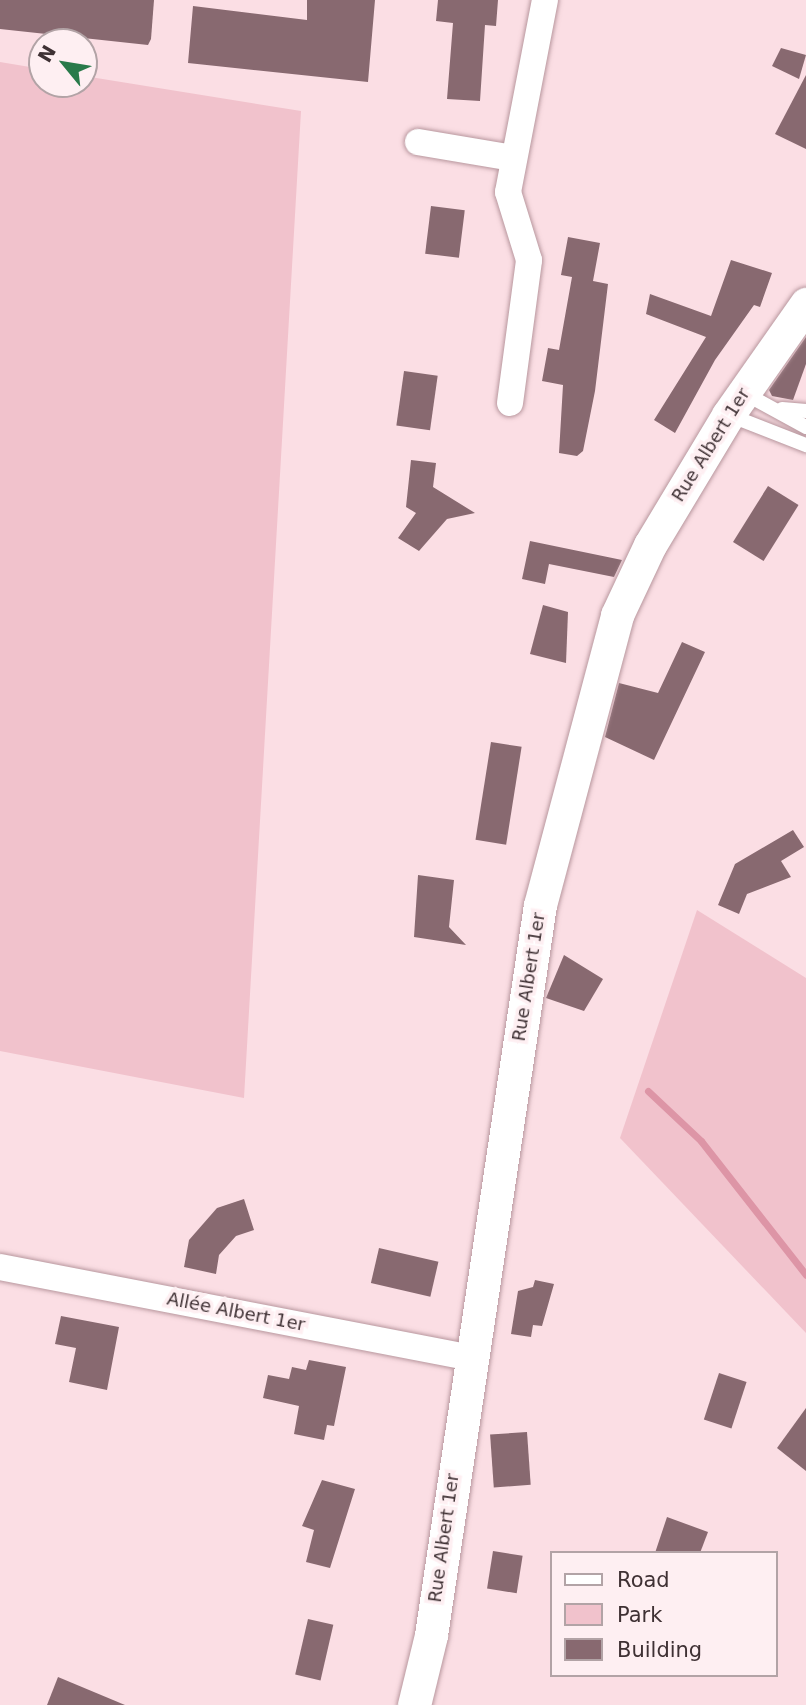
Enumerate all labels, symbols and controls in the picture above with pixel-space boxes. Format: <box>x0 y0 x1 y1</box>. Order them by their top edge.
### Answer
north arrow <box>28 28 98 98</box>
text: N <box>33 41 60 66</box>
street label: Rue Albert 1er <box>667 384 755 506</box>
street label: Rue Albert 1er <box>508 911 550 1043</box>
street label: Allée Albert 1er <box>165 1288 307 1336</box>
street label: Rue Albert 1er <box>424 1472 464 1604</box>
legend <box>550 1551 778 1677</box>
text: Road <box>617 1568 670 1592</box>
text: Park <box>617 1603 662 1627</box>
text: Building <box>617 1638 702 1662</box>

